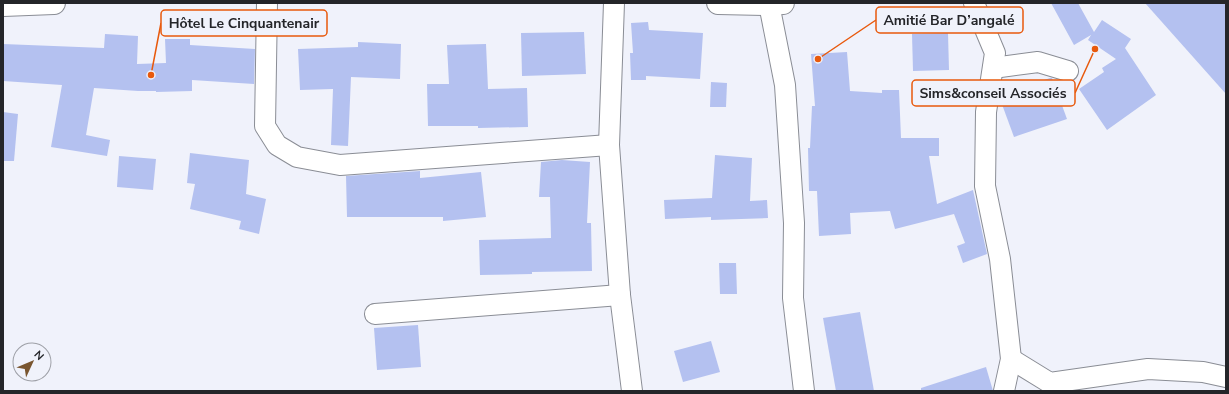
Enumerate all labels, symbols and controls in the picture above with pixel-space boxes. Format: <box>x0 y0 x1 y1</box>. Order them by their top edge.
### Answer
callout: Amitié Bar D’angalé <box>876 7 1023 33</box>
callout: Hôtel Le Cinquantenair <box>161 10 327 36</box>
text: Amitié Bar D’angalé <box>883 11 1015 30</box>
text: Hôtel Le Cinquantenair <box>169 14 320 33</box>
callout: Sims&conseil Associés <box>912 80 1075 106</box>
text: Sims&conseil Associés <box>919 84 1067 103</box>
north arrow <box>12 342 52 382</box>
text: N <box>31 347 47 364</box>

